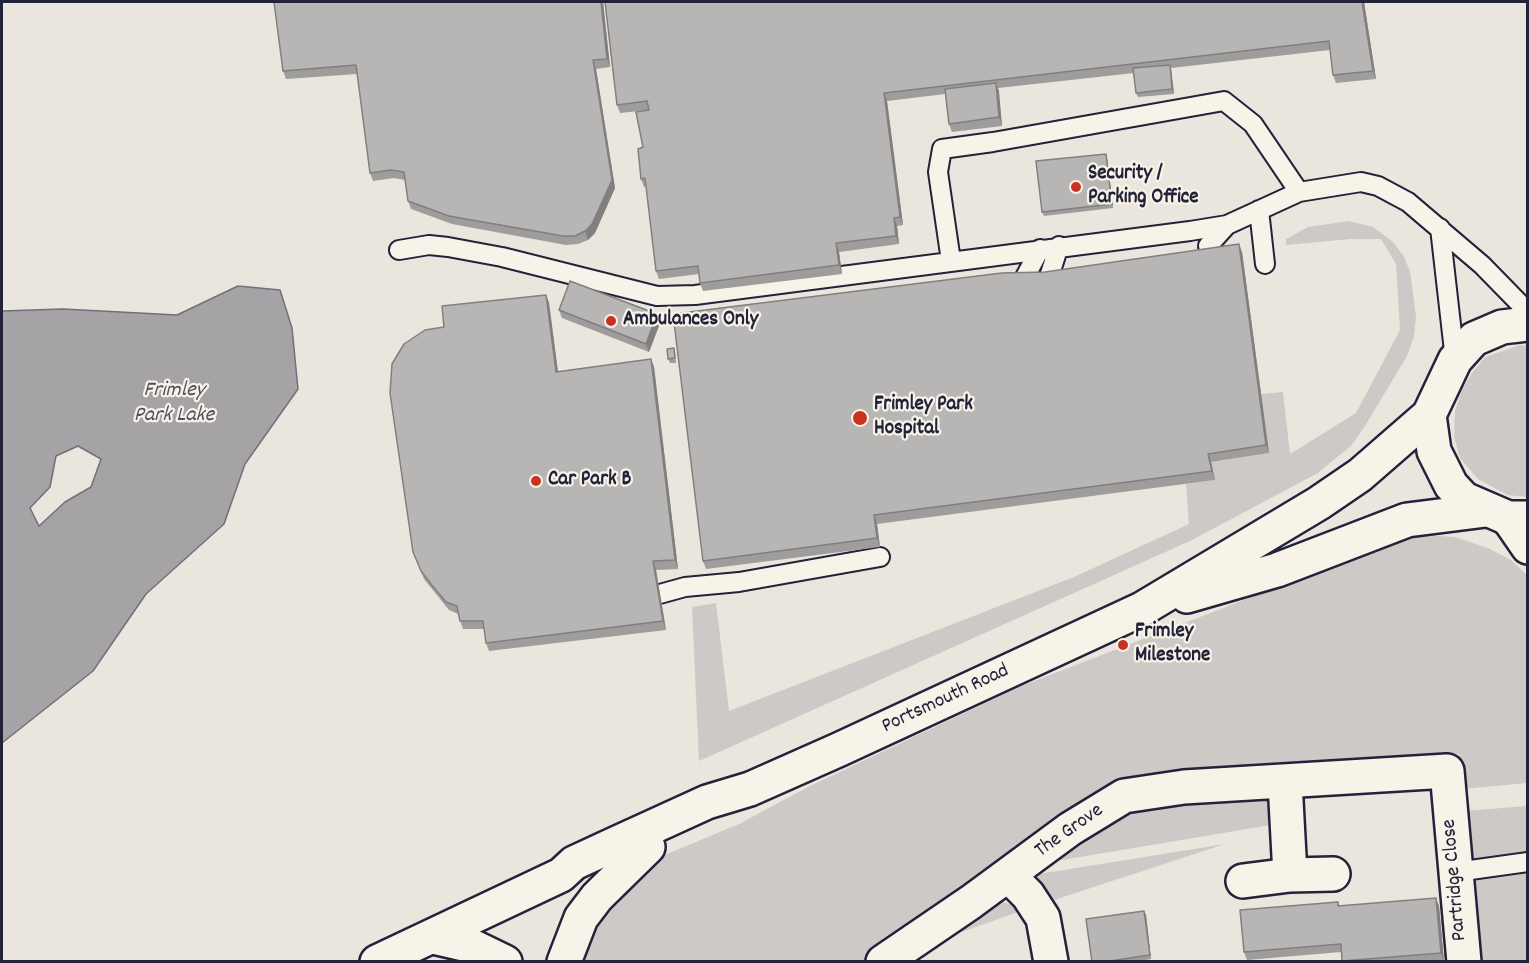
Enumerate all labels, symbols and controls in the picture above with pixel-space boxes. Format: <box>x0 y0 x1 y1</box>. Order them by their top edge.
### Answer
place label: Security / Parking Office <box>1088 162 1199 212</box>
marker: Security / Parking Office <box>1069 180 1083 194</box>
place label: Ambulances Only <box>623 308 758 334</box>
marker: Ambulances Only <box>604 314 618 328</box>
water label: Frimley Park Lake <box>134 379 214 430</box>
place label: Frimley Park Hospital <box>874 393 973 443</box>
marker: Frimley Park Hospital <box>851 409 869 427</box>
place label: Car Park B <box>548 468 631 494</box>
marker: Car Park B <box>529 474 543 488</box>
place label: Frimley Milestone <box>1135 620 1210 670</box>
marker: Frimley Milestone <box>1116 638 1130 652</box>
street label: Portsmouth Road <box>878 660 1014 740</box>
street label: The Grove <box>1031 799 1109 865</box>
street label: Partridge Close <box>1438 818 1474 942</box>

